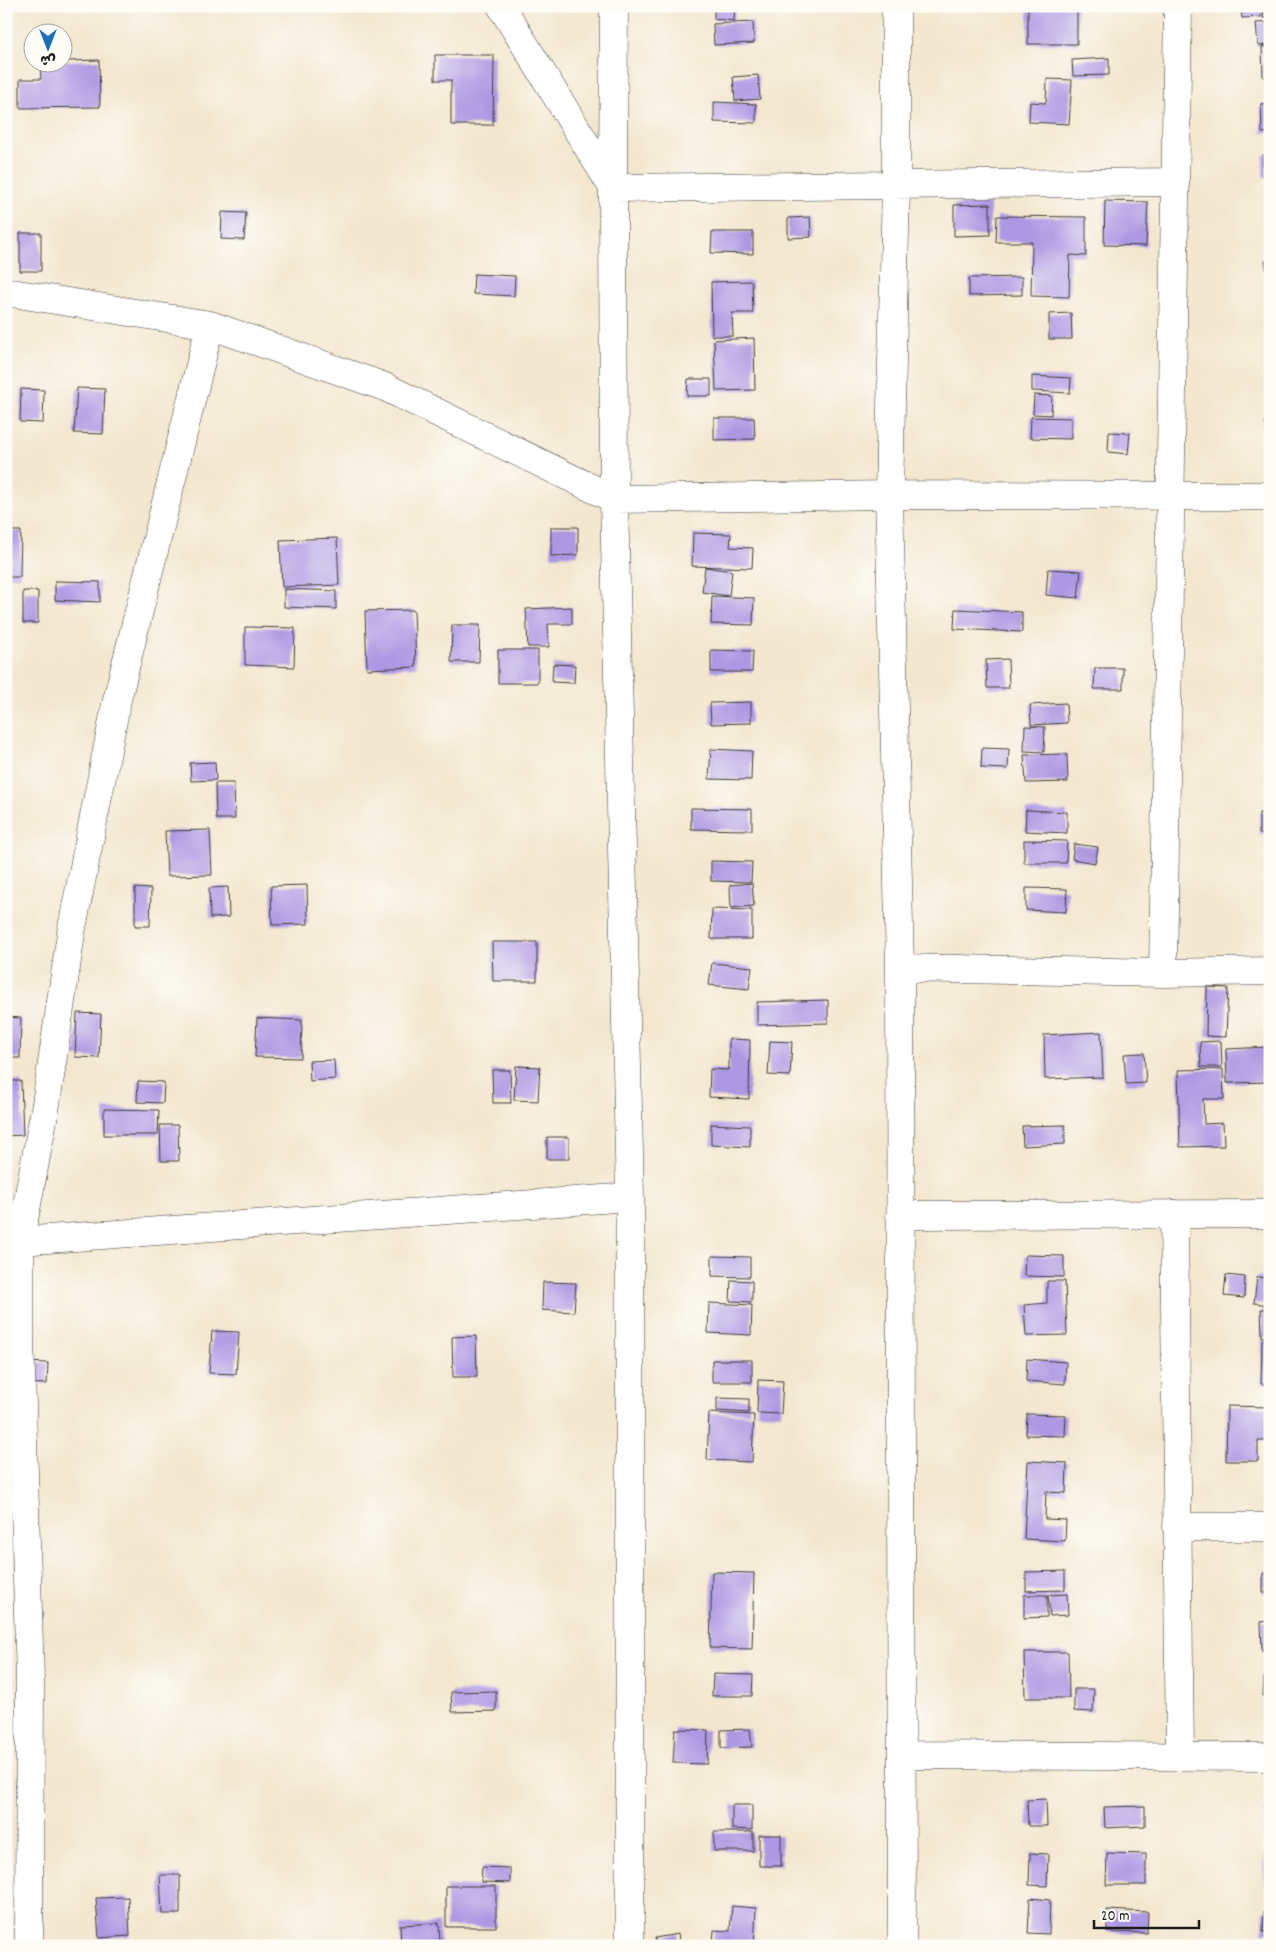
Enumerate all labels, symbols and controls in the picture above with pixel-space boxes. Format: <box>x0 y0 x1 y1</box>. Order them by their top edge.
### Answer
north arrow <box>22 22 72 72</box>
text: ش <box>40 49 56 69</box>
scale bar <box>1094 1897 1198 1929</box>
text: 20 m <box>1101 1906 1129 1928</box>

